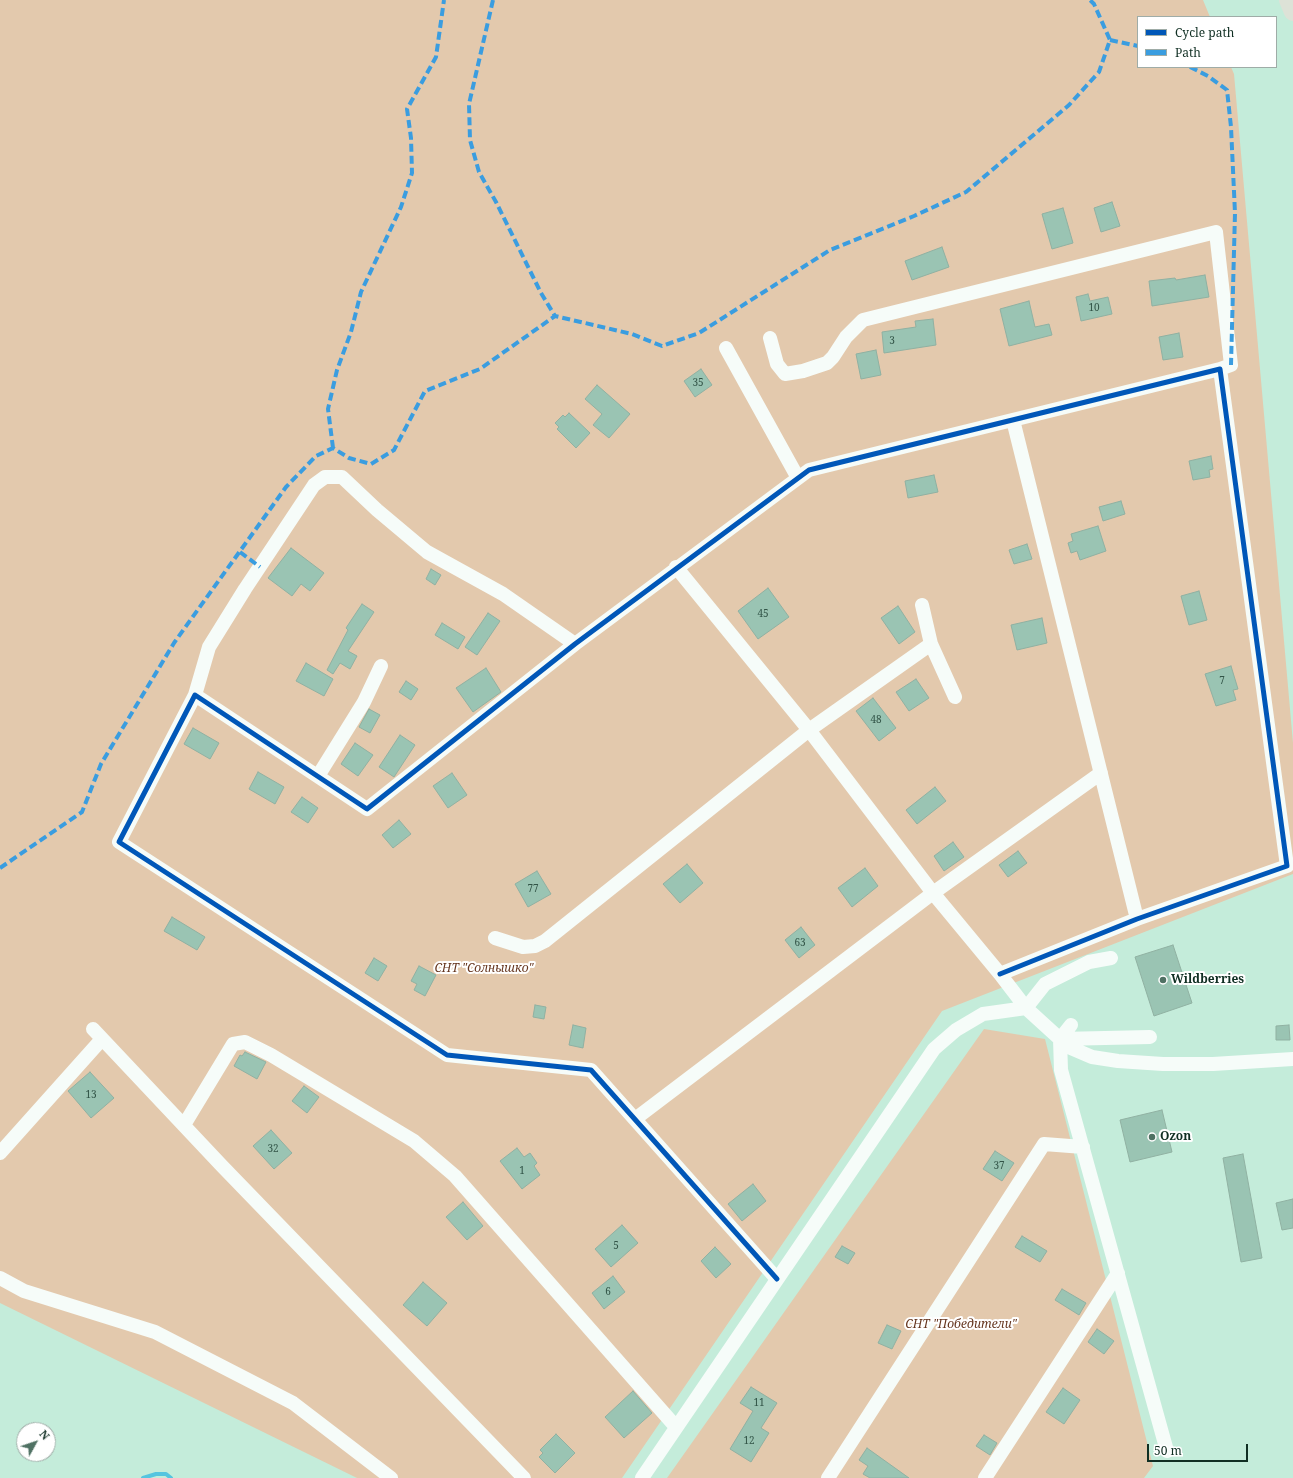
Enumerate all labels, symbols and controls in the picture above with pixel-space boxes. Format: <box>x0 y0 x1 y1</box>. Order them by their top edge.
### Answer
legend <box>1137 16 1277 68</box>
text: Cycle path <box>1175 24 1234 41</box>
text: Path <box>1175 44 1201 61</box>
house number: 10 <box>1088 302 1100 314</box>
house number: 3 <box>889 335 895 347</box>
house number: 35 <box>692 377 704 389</box>
house number: 45 <box>757 608 769 620</box>
house number: 7 <box>1219 675 1225 687</box>
house number: 48 <box>870 714 882 726</box>
house number: 77 <box>527 883 539 895</box>
house number: 63 <box>794 937 806 949</box>
park label: СНТ "Солнышко" <box>434 962 534 976</box>
place label: Wildberries <box>1171 973 1244 987</box>
marker: Wildberries <box>1158 975 1168 985</box>
house number: 13 <box>85 1089 97 1101</box>
place label: Ozon <box>1160 1130 1191 1144</box>
marker: Ozon <box>1147 1132 1157 1142</box>
house number: 32 <box>267 1143 279 1155</box>
house number: 37 <box>993 1160 1005 1172</box>
house number: 1 <box>519 1165 525 1177</box>
house number: 5 <box>613 1240 619 1252</box>
house number: 6 <box>605 1286 611 1298</box>
park label: СНТ "Победители" <box>905 1318 1017 1332</box>
house number: 11 <box>753 1397 765 1409</box>
north arrow <box>16 1422 56 1462</box>
text: N <box>36 1426 53 1443</box>
house number: 12 <box>743 1435 755 1447</box>
scale bar <box>1149 1436 1250 1462</box>
text: 50 m <box>1154 1442 1182 1459</box>

